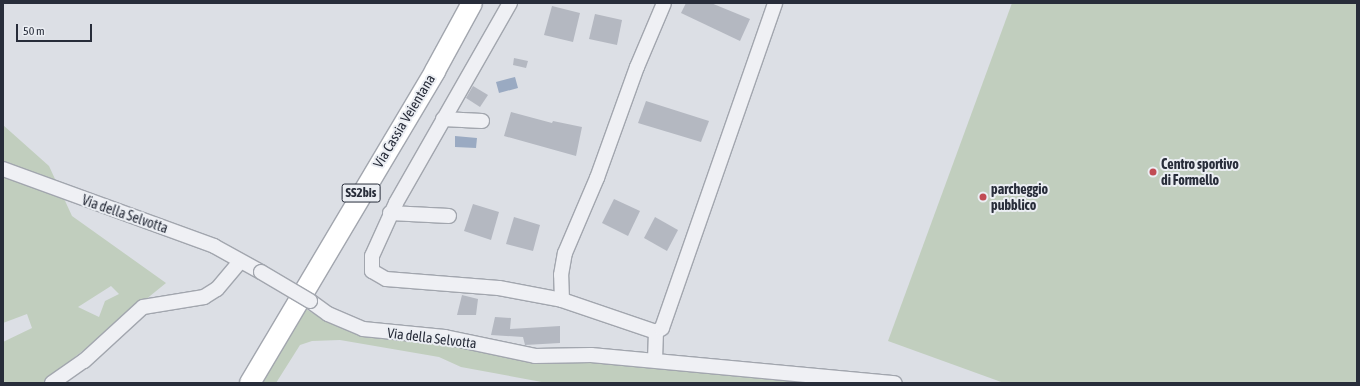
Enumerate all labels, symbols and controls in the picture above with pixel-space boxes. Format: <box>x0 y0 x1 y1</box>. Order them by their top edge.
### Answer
scale bar <box>18 16 94 42</box>
text: 50 m <box>23 24 45 38</box>
street label: Via Cassia Veientana <box>370 71 438 171</box>
place label: Centro sportivo di Formello <box>1161 156 1239 188</box>
marker: Centro sportivo di Formello <box>1148 167 1158 177</box>
place label: parcheggio pubblico <box>991 181 1048 214</box>
road number: SS2bis <box>341 182 381 204</box>
street label: Via della Selvotta <box>80 191 170 237</box>
marker: parcheggio pubblico <box>978 192 988 202</box>
street label: Via della Selvotta <box>386 324 478 352</box>

